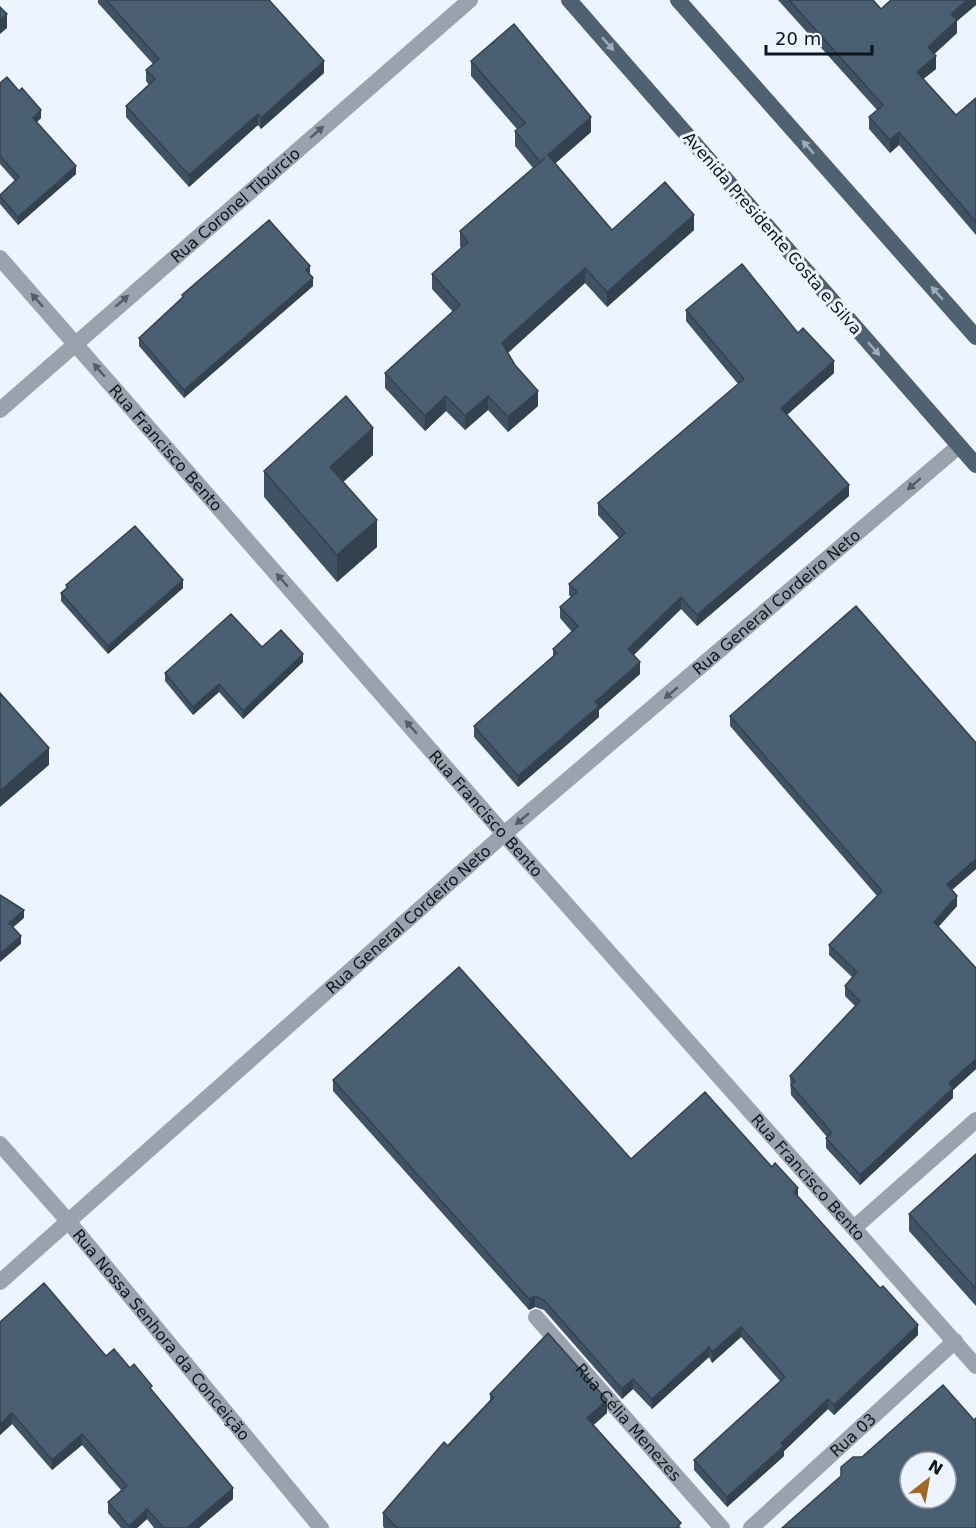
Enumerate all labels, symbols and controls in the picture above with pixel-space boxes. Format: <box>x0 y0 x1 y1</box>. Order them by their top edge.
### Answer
scale bar <box>766 18 872 56</box>
text: 20 m <box>775 28 821 49</box>
one-way arrow <box>601 36 614 51</box>
one-way arrow <box>309 126 324 139</box>
street label: Avenida Presidente Costa e Silva <box>679 128 866 339</box>
one-way arrow <box>802 140 815 155</box>
street label: Rua Coronel Tibúrcio <box>167 144 304 267</box>
one-way arrow <box>931 286 944 301</box>
one-way arrow <box>31 293 44 308</box>
one-way arrow <box>114 295 129 308</box>
one-way arrow <box>867 341 880 356</box>
one-way arrow <box>93 363 106 378</box>
street label: Rua Francisco Bento <box>105 381 226 515</box>
one-way arrow <box>907 477 922 491</box>
street label: Rua General Cordeiro Neto <box>689 526 864 679</box>
one-way arrow <box>276 573 289 588</box>
one-way arrow <box>664 686 679 699</box>
one-way arrow <box>405 720 418 735</box>
street label: Rua Francisco Bento <box>425 746 546 881</box>
one-way arrow <box>515 812 530 825</box>
street label: Rua General Cordeiro Neto <box>322 841 495 998</box>
street label: Rua Francisco Bento <box>747 1110 869 1244</box>
street label: Rua Nossa Senhora da Conceição <box>69 1226 254 1444</box>
street label: Rua Célia Menezes <box>571 1360 685 1485</box>
street label: Rua 03 <box>826 1409 880 1461</box>
north arrow <box>898 1450 958 1510</box>
text: N <box>925 1456 946 1479</box>

